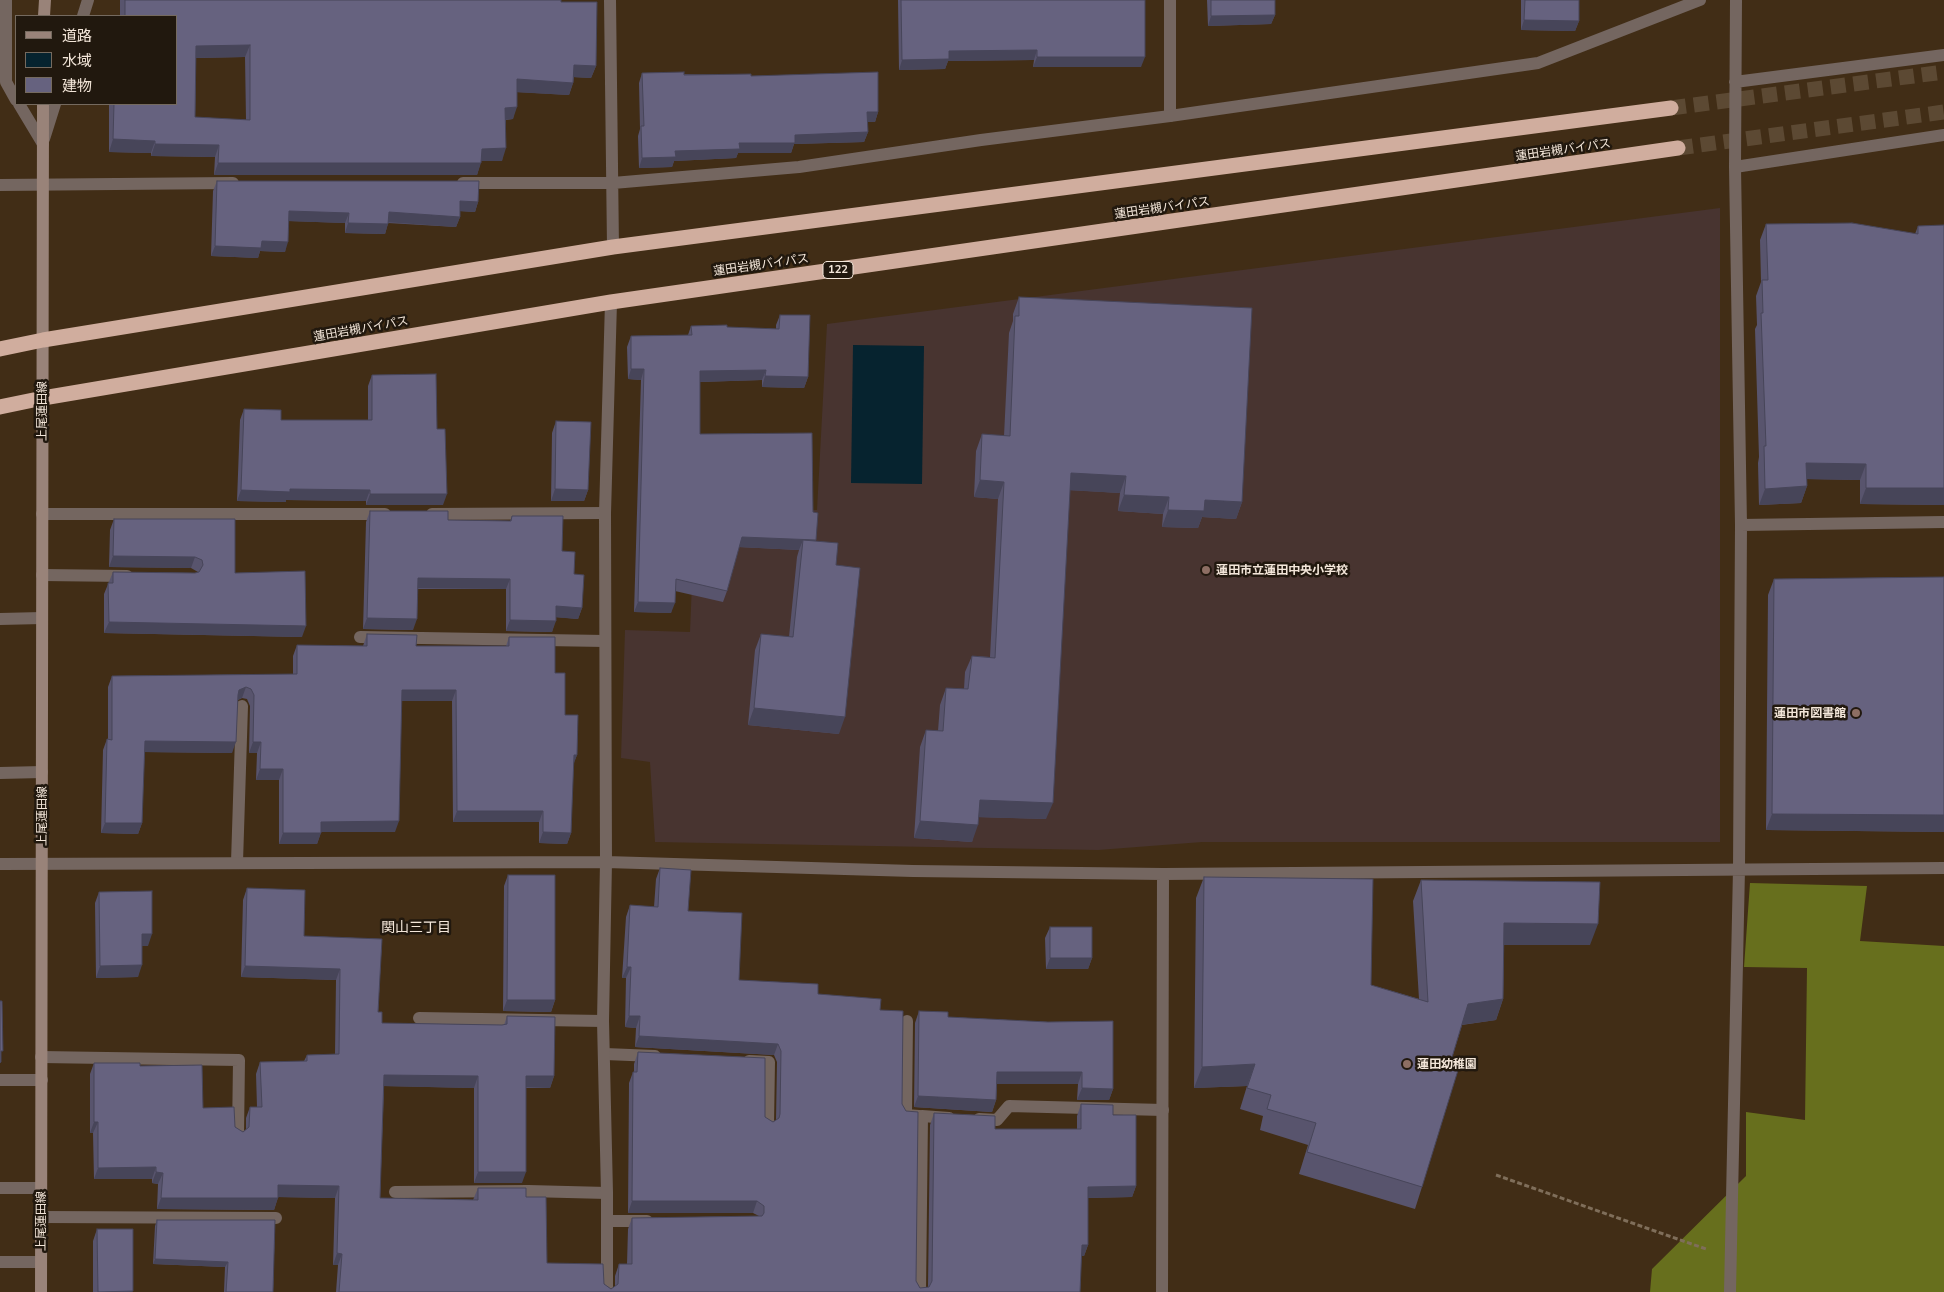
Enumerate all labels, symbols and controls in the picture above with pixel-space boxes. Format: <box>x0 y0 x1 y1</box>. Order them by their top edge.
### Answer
legend <box>15 15 178 105</box>
text: 道路 <box>62 26 92 45</box>
text: 水域 <box>62 51 92 70</box>
text: 建物 <box>62 76 92 95</box>
street label: 蓮田岩槻バイパス <box>1514 136 1612 164</box>
street label: 蓮田岩槻バイパス <box>1113 194 1211 222</box>
street label: 蓮田岩槻バイパス <box>712 251 810 279</box>
road number: 122 <box>823 262 853 278</box>
street label: 蓮田岩槻バイパス <box>312 314 410 344</box>
street label: 上尾蓮田線 <box>35 381 49 441</box>
place label: 蓮田市立蓮田中央小学校 <box>1216 563 1348 577</box>
marker: 蓮田市立蓮田中央小学校 <box>1200 564 1212 576</box>
place label: 蓮田市図書館 <box>1774 706 1846 720</box>
marker: 蓮田市図書館 <box>1850 707 1862 719</box>
street label: 上尾蓮田線 <box>35 786 49 846</box>
district label: 関山三丁目 <box>381 920 451 936</box>
place label: 蓮田幼稚園 <box>1417 1057 1477 1071</box>
marker: 蓮田幼稚園 <box>1401 1058 1413 1070</box>
street label: 上尾蓮田線 <box>34 1191 48 1251</box>

